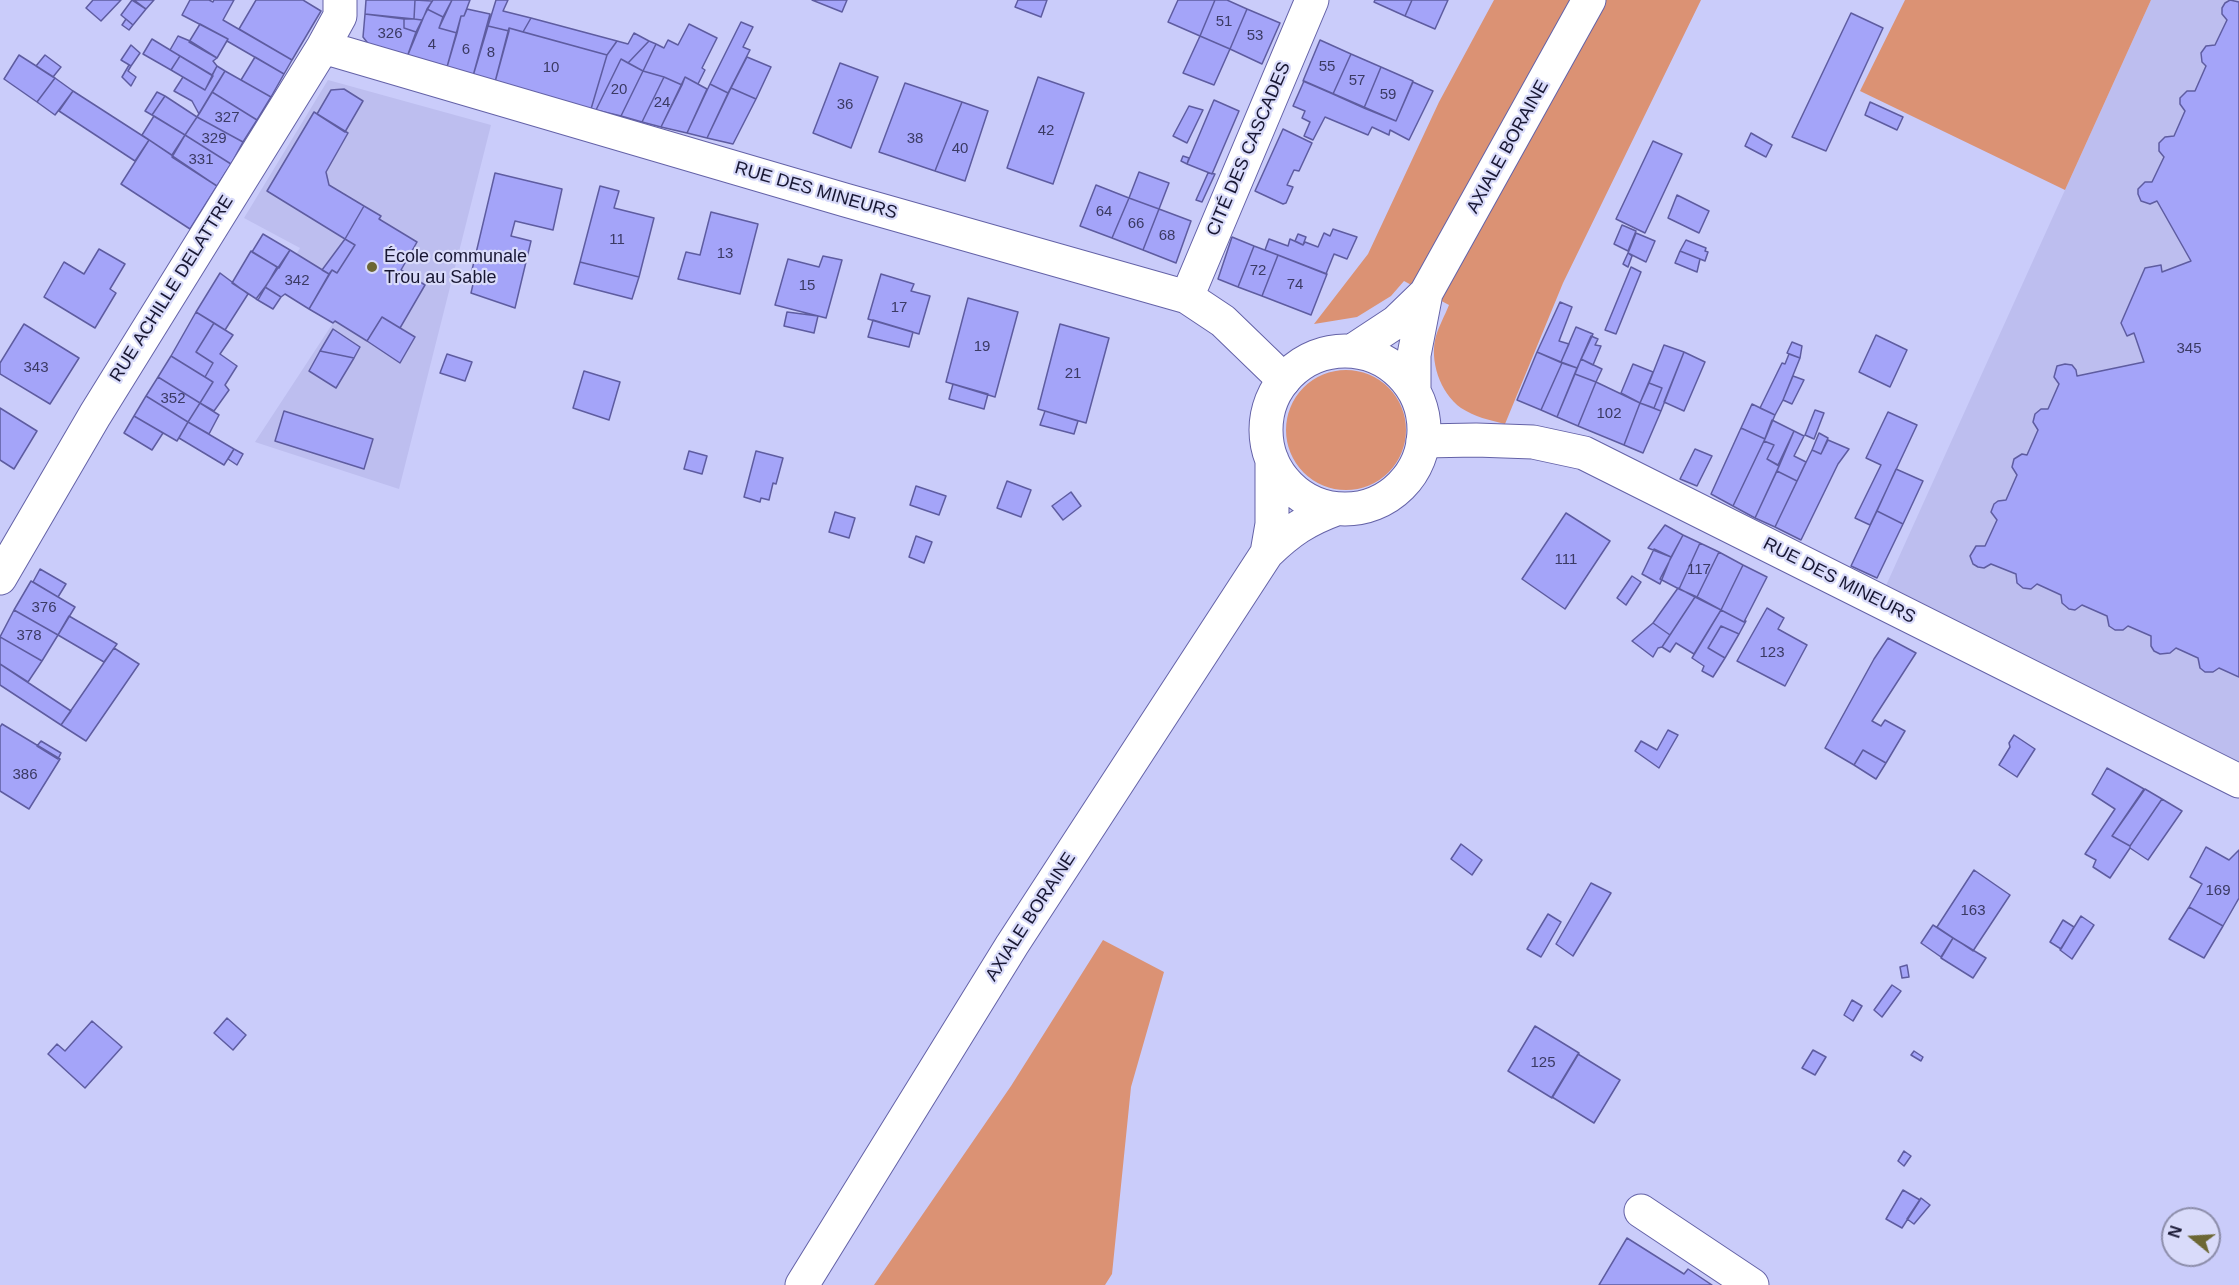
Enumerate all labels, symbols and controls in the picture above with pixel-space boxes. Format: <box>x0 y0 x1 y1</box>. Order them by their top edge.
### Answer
house number: 51 <box>1216 13 1232 31</box>
house number: 326 <box>377 25 403 43</box>
house number: 53 <box>1247 27 1263 45</box>
house number: 4 <box>428 36 436 54</box>
house number: 6 <box>462 41 470 59</box>
house number: 8 <box>487 44 495 62</box>
house number: 55 <box>1319 58 1335 76</box>
house number: 10 <box>543 59 559 77</box>
street label: CITÉ DES CASCADES <box>1203 59 1295 239</box>
house number: 57 <box>1349 72 1365 90</box>
street label: AXIALE BORAINE <box>1462 77 1554 217</box>
house number: 20 <box>611 81 627 99</box>
house number: 59 <box>1380 86 1396 104</box>
house number: 24 <box>654 94 670 112</box>
house number: 36 <box>837 96 853 114</box>
house number: 327 <box>214 109 240 127</box>
house number: 42 <box>1038 122 1054 140</box>
house number: 329 <box>201 130 227 148</box>
house number: 38 <box>907 130 923 148</box>
house number: 40 <box>952 140 968 158</box>
house number: 331 <box>188 151 214 169</box>
street label: RUE DES MINEURS <box>732 157 900 225</box>
street label: RUE ACHILLE DELATTRE <box>106 192 238 386</box>
house number: 64 <box>1096 203 1112 221</box>
house number: 66 <box>1128 215 1144 233</box>
house number: 68 <box>1159 227 1175 245</box>
house number: 11 <box>609 231 625 249</box>
house number: 13 <box>717 245 733 263</box>
place label: École communale Trou au Sable <box>384 246 527 288</box>
marker: École communale Trou au Sable <box>365 260 379 274</box>
house number: 72 <box>1250 262 1266 280</box>
house number: 342 <box>284 272 310 290</box>
house number: 74 <box>1287 276 1303 294</box>
house number: 15 <box>799 277 815 295</box>
house number: 17 <box>891 299 907 317</box>
house number: 19 <box>974 338 990 356</box>
house number: 345 <box>2176 340 2202 358</box>
house number: 343 <box>23 359 49 377</box>
house number: 21 <box>1065 365 1081 383</box>
house number: 352 <box>160 390 186 408</box>
house number: 102 <box>1596 405 1622 423</box>
street label: RUE DES MINEURS <box>1759 533 1919 629</box>
house number: 111 <box>1555 551 1577 569</box>
house number: 117 <box>1687 561 1711 579</box>
house number: 376 <box>31 599 57 617</box>
house number: 378 <box>16 627 42 645</box>
house number: 123 <box>1759 644 1785 662</box>
house number: 386 <box>12 766 38 784</box>
street label: AXIALE BORAINE <box>981 849 1081 985</box>
house number: 169 <box>2205 882 2231 900</box>
house number: 163 <box>1960 902 1986 920</box>
house number: 125 <box>1530 1054 1556 1072</box>
north arrow <box>2161 1207 2221 1267</box>
text: N <box>2165 1224 2185 1240</box>

